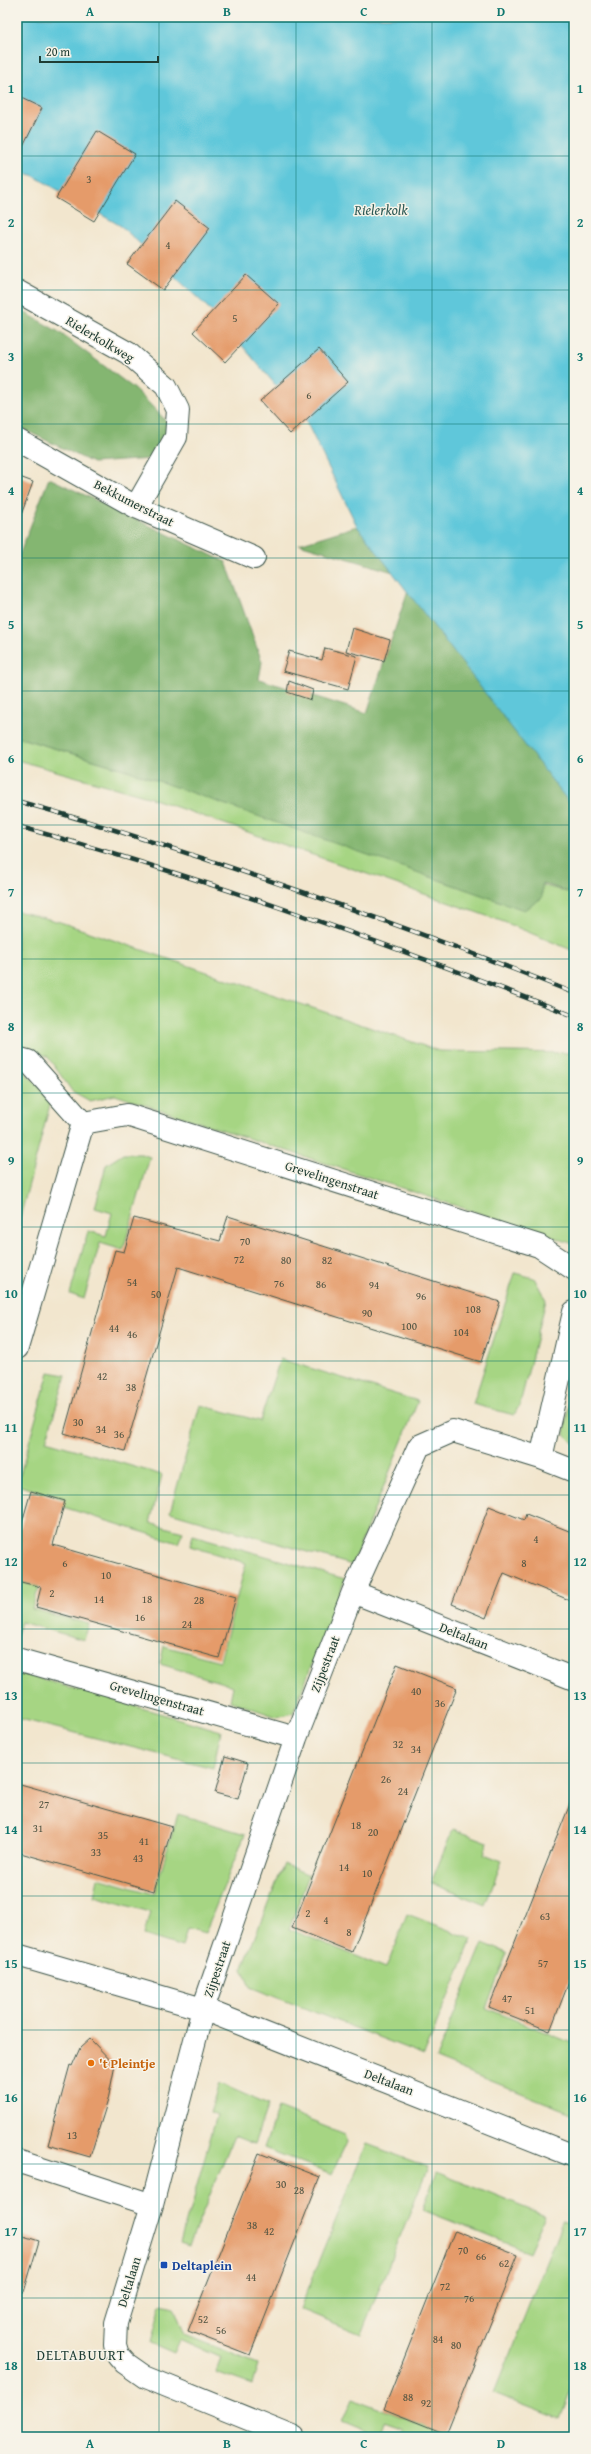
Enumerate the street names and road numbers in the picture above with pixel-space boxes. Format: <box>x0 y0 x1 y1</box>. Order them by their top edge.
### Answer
street label: Rielerkolkweg <box>62 311 138 367</box>
street label: Bekkumerstraat <box>91 475 178 532</box>
street label: Grevelingenstraat <box>283 1156 382 1204</box>
street label: Deltalaan <box>437 1618 492 1655</box>
street label: Zijpestraat <box>306 1633 345 1695</box>
street label: Grevelingenstraat <box>108 1675 207 1721</box>
street label: Zijpestraat <box>198 1938 236 2000</box>
street label: Deltalaan <box>361 2064 417 2100</box>
street label: Deltalaan <box>112 2254 146 2309</box>

